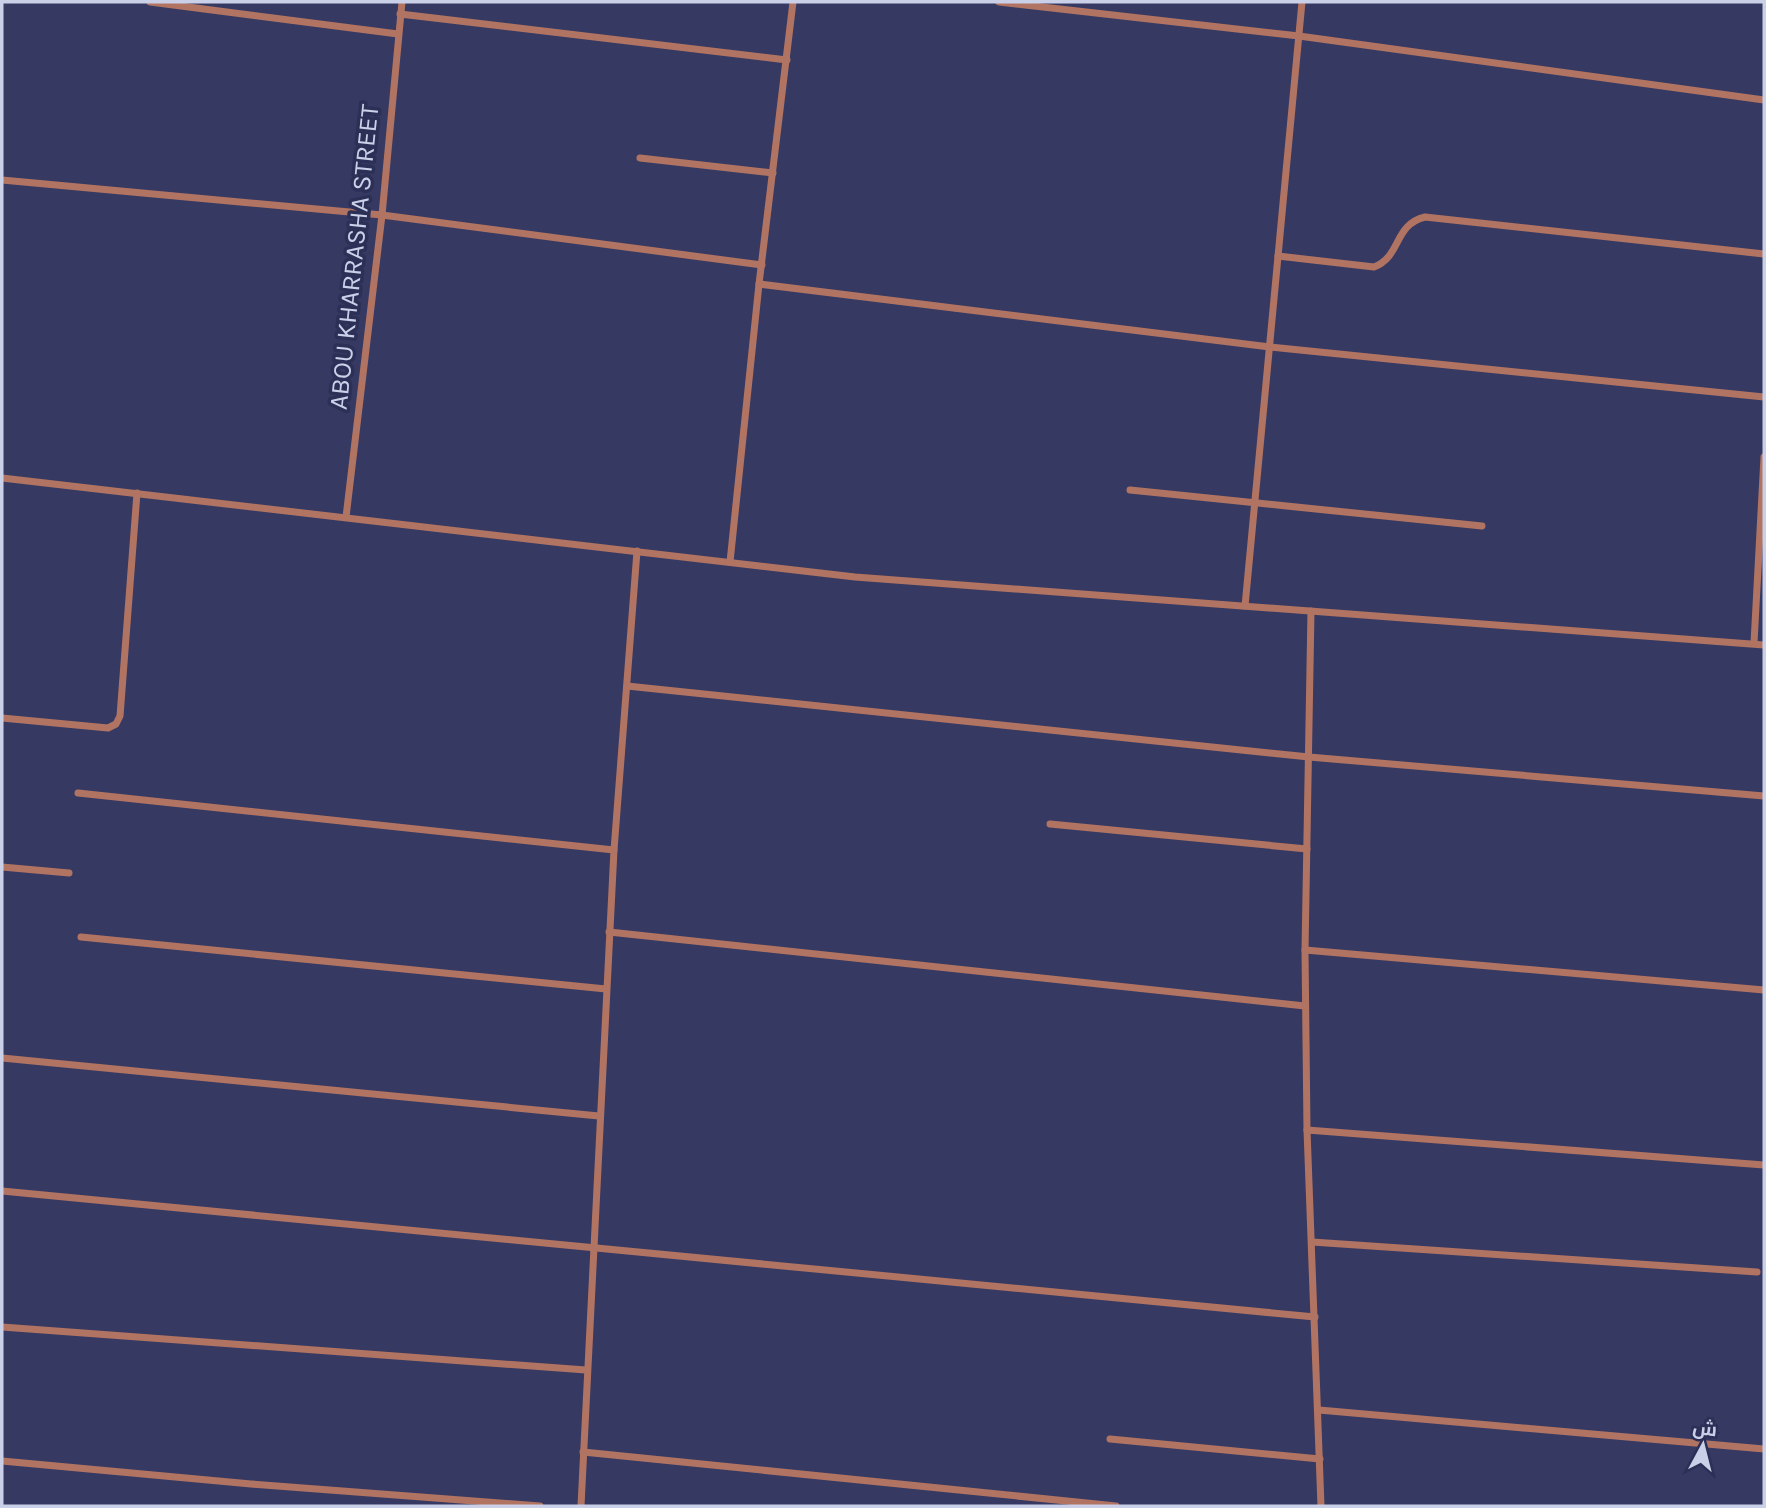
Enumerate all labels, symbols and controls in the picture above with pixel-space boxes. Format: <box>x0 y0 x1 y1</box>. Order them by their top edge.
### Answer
street label: ABOU KHARRASHA STREET <box>323 103 385 411</box>
north arrow <box>1668 1410 1738 1480</box>
text: ش <box>1692 1417 1718 1442</box>

